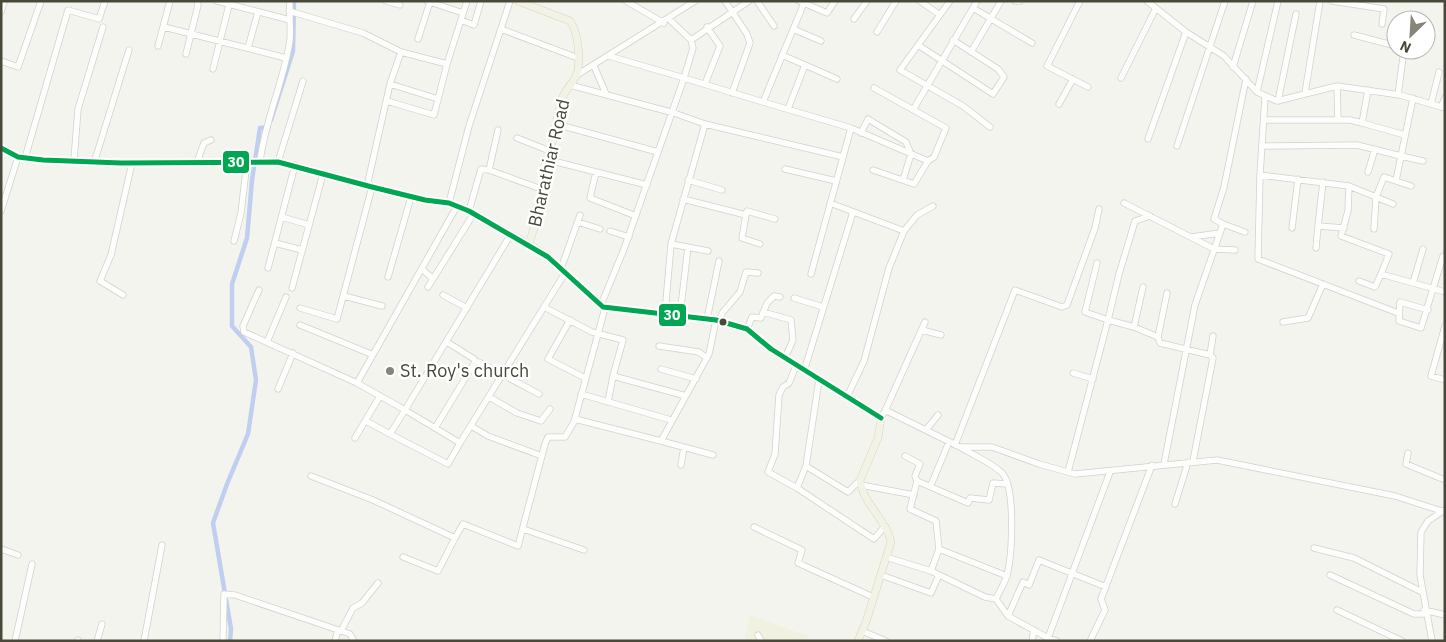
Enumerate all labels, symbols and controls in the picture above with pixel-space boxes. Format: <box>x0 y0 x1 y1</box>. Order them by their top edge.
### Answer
north arrow <box>1386 10 1436 60</box>
text: N <box>1397 36 1414 57</box>
street label: Bharathiar Road <box>523 97 574 229</box>
line badge: 30 <box>222 150 250 174</box>
text: 30 <box>228 153 244 171</box>
line badge: 30 <box>658 303 687 327</box>
text: 30 <box>664 306 680 324</box>
unlabelled marker <box>718 317 728 327</box>
place label: St. Roy's church <box>400 359 529 382</box>
marker: St. Roy's church <box>384 365 396 377</box>

